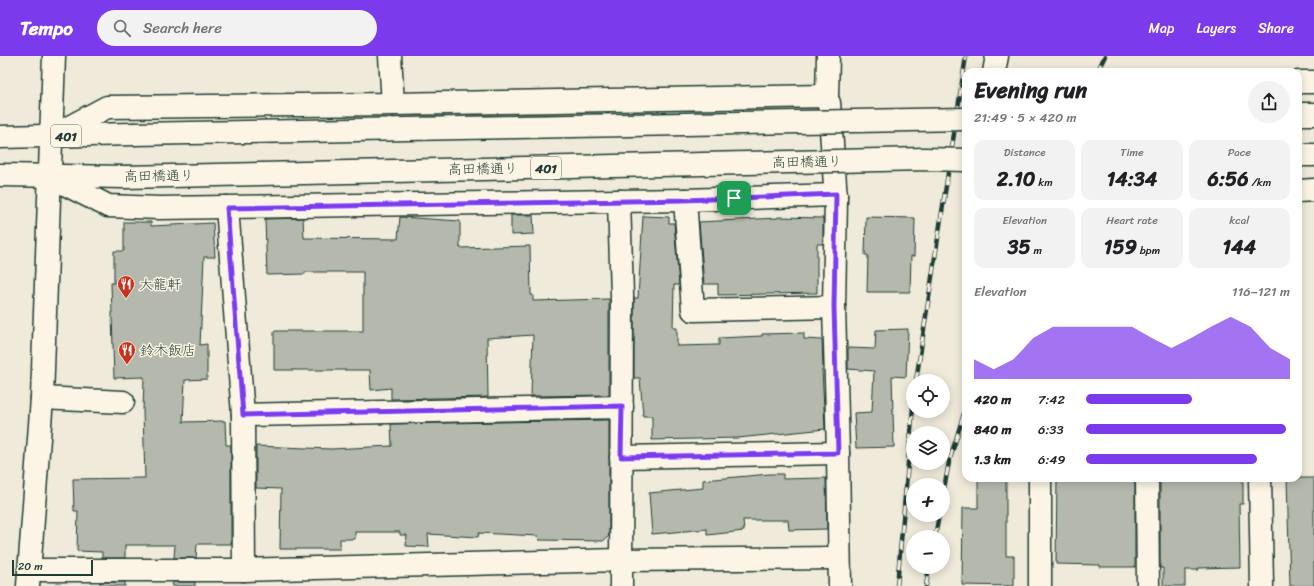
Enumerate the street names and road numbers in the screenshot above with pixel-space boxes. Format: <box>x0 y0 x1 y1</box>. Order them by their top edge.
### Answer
road number: 401 <box>51 125 81 147</box>
street label: 高田橋通り <box>772 149 842 175</box>
street label: 高田橋通り <box>448 156 518 182</box>
road number: 401 <box>531 157 561 179</box>
street label: 高田橋通り <box>124 163 194 189</box>

